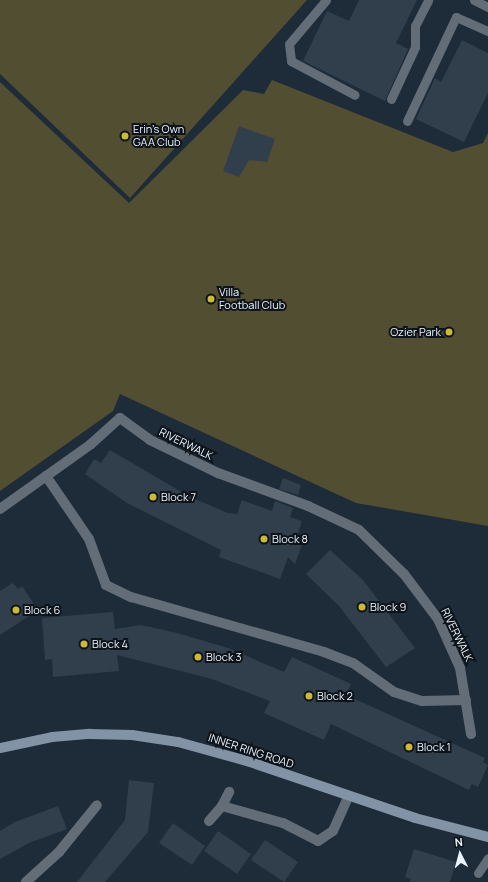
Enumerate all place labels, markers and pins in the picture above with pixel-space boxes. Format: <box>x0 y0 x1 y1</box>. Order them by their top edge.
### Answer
place label: Erin's Own GAA Club <box>133 123 184 149</box>
marker: Erin's Own GAA Club <box>120 131 130 141</box>
place label: Villa Football Club <box>219 286 285 312</box>
marker: Villa Football Club <box>206 294 216 304</box>
place label: Ozier Park <box>390 325 441 339</box>
marker: Ozier Park <box>444 327 454 337</box>
place label: Block 7 <box>161 490 196 504</box>
marker: Block 7 <box>148 492 158 502</box>
place label: Block 8 <box>272 532 308 546</box>
marker: Block 8 <box>259 534 269 544</box>
place label: Block 9 <box>370 600 406 614</box>
marker: Block 9 <box>357 602 367 612</box>
place label: Block 6 <box>24 603 60 617</box>
marker: Block 6 <box>11 605 21 615</box>
place label: Block 4 <box>92 637 128 651</box>
marker: Block 4 <box>79 639 89 649</box>
place label: Block 3 <box>206 650 242 664</box>
marker: Block 3 <box>193 652 203 662</box>
place label: Block 2 <box>317 689 353 703</box>
marker: Block 2 <box>304 691 314 701</box>
place label: Block 1 <box>417 740 451 754</box>
marker: Block 1 <box>404 742 414 752</box>

